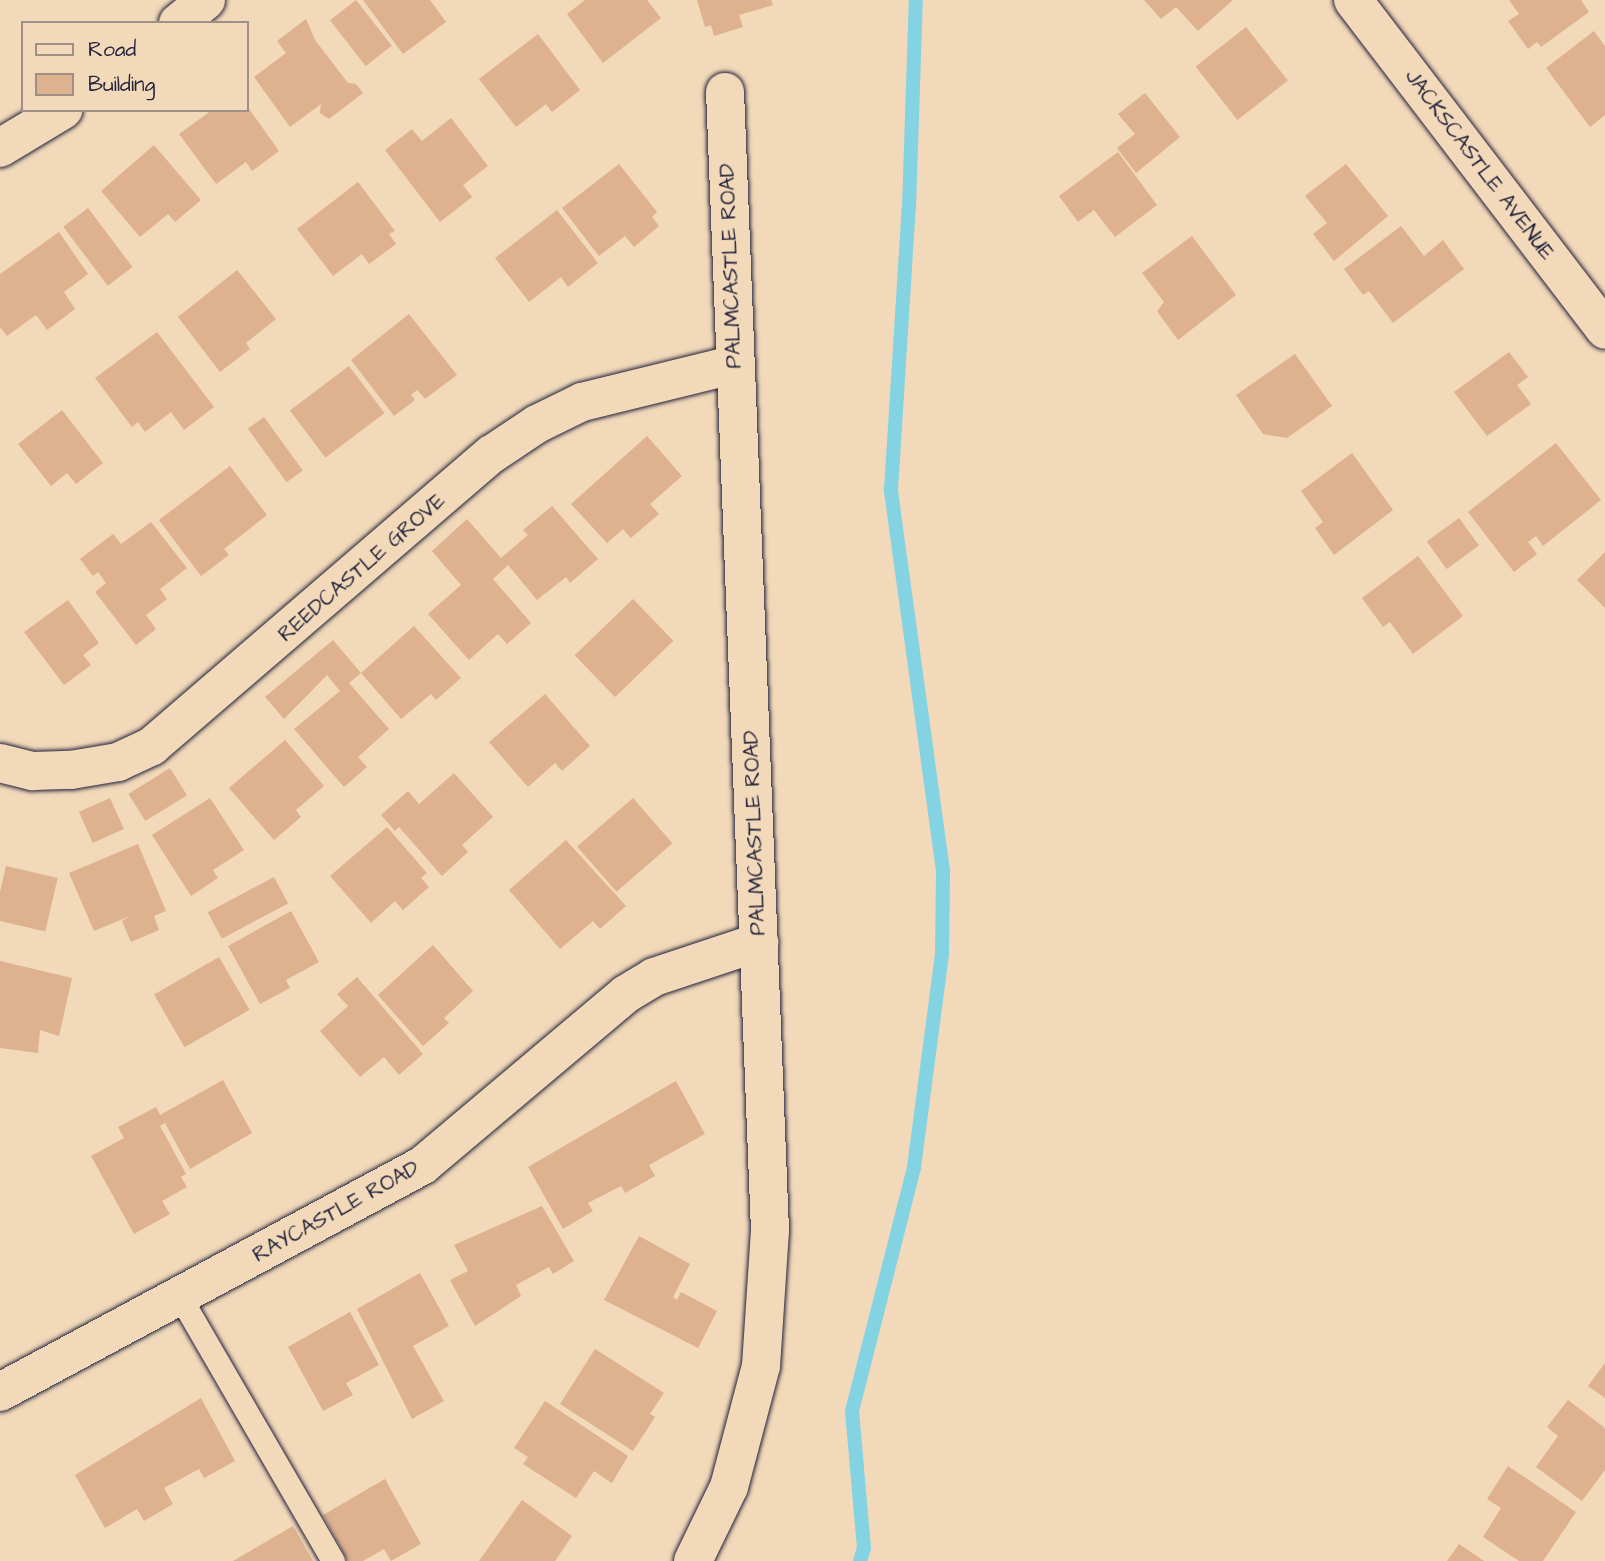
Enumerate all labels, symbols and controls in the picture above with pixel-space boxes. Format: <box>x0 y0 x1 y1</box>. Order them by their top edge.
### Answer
legend <box>21 21 248 112</box>
text: Road <box>88 35 136 64</box>
street label: JACKSCASTLE AVENUE <box>1399 65 1559 265</box>
text: Building <box>88 70 155 99</box>
street label: PALMCASTLE ROAD <box>715 163 747 369</box>
street label: REEDCASTLE GROVE <box>273 489 451 647</box>
street label: PALMCASTLE ROAD <box>739 730 771 936</box>
street label: RAYCASTLE ROAD <box>249 1156 423 1268</box>

